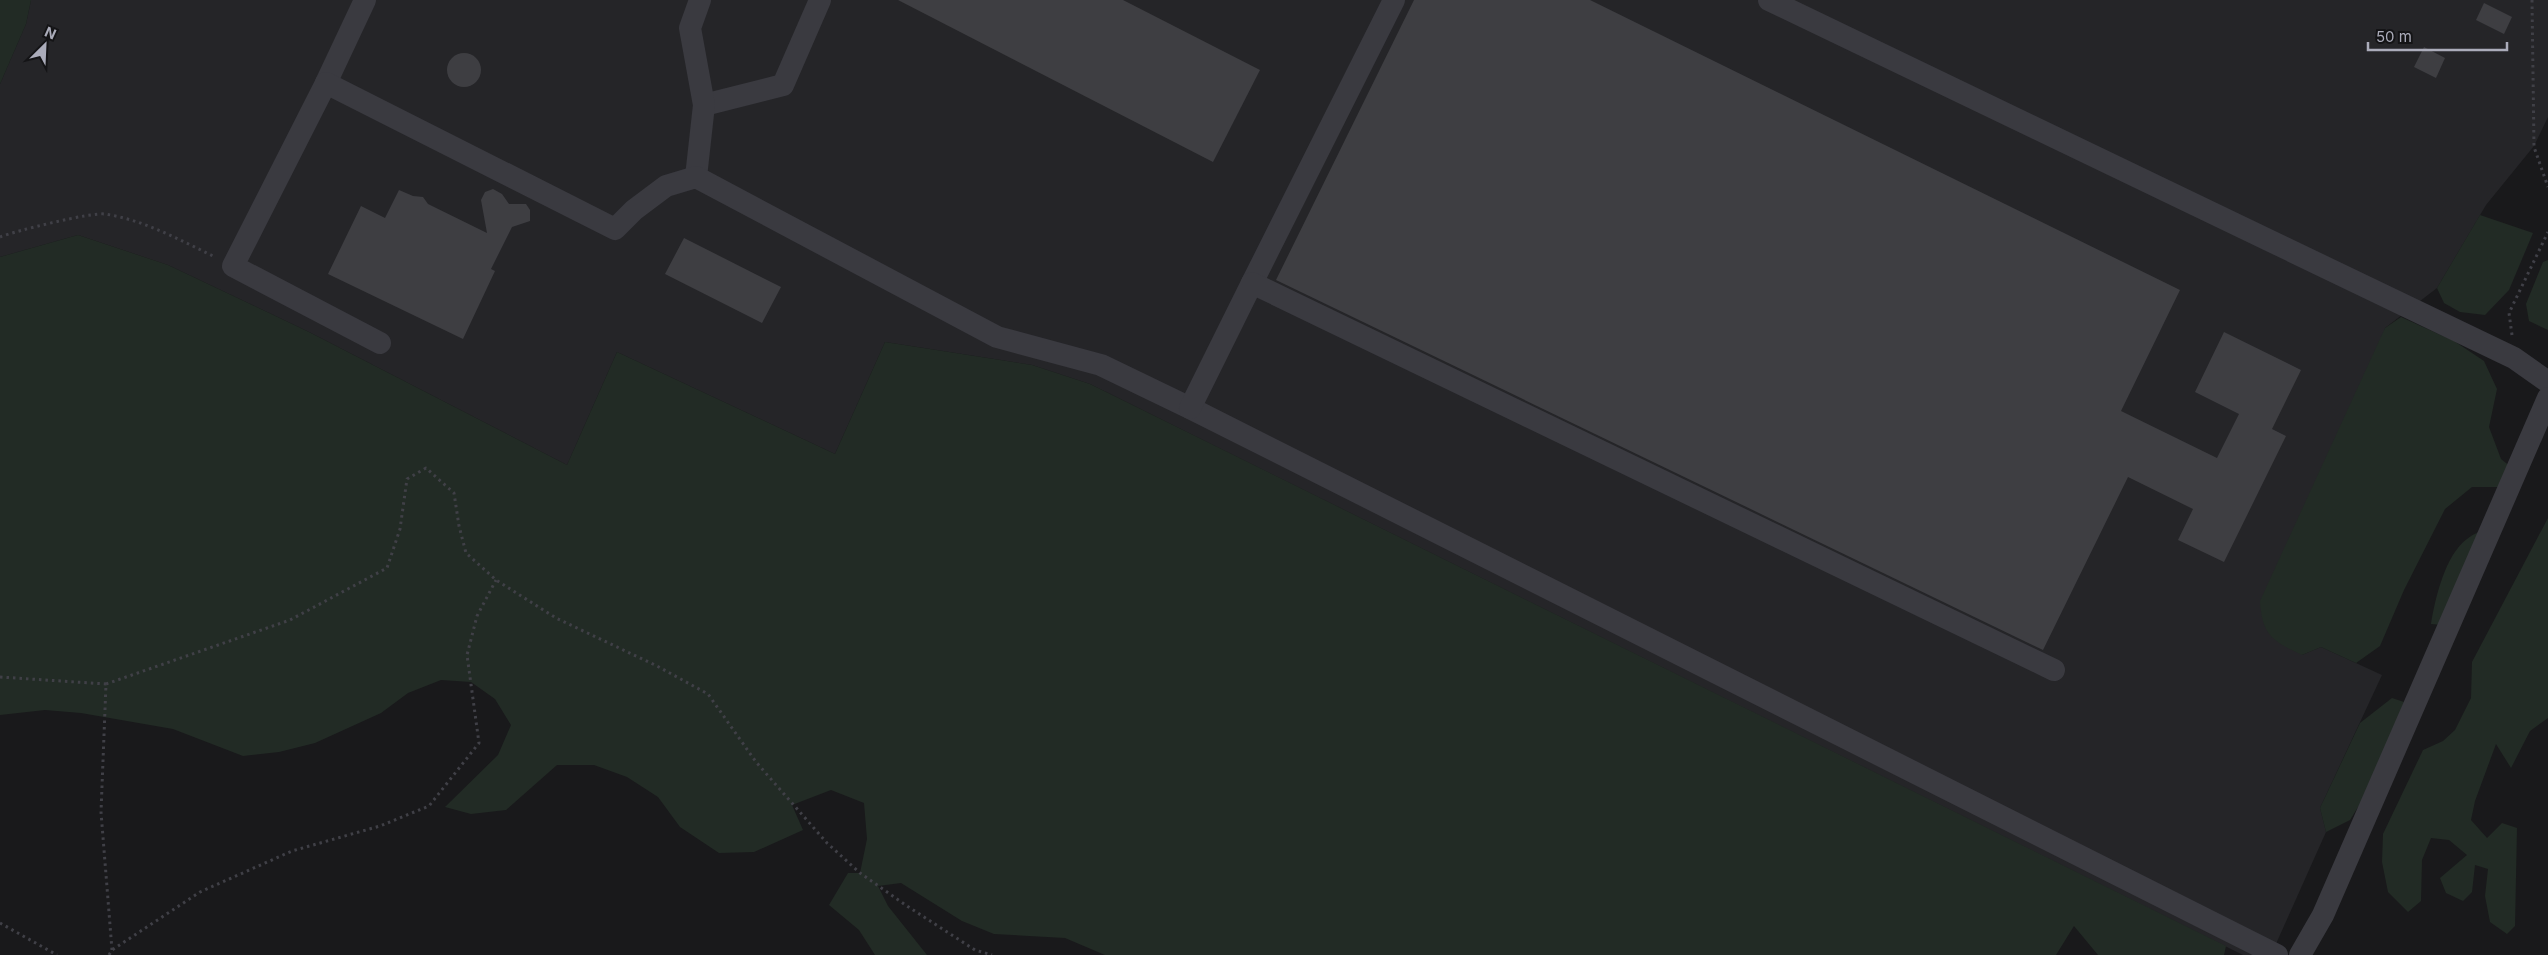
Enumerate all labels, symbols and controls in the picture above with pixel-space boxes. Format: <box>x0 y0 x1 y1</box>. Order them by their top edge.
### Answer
north arrow <box>20 20 70 70</box>
scale bar <box>2368 20 2507 52</box>
text: N <box>42 23 59 43</box>
text: 50 m <box>2376 27 2412 46</box>

